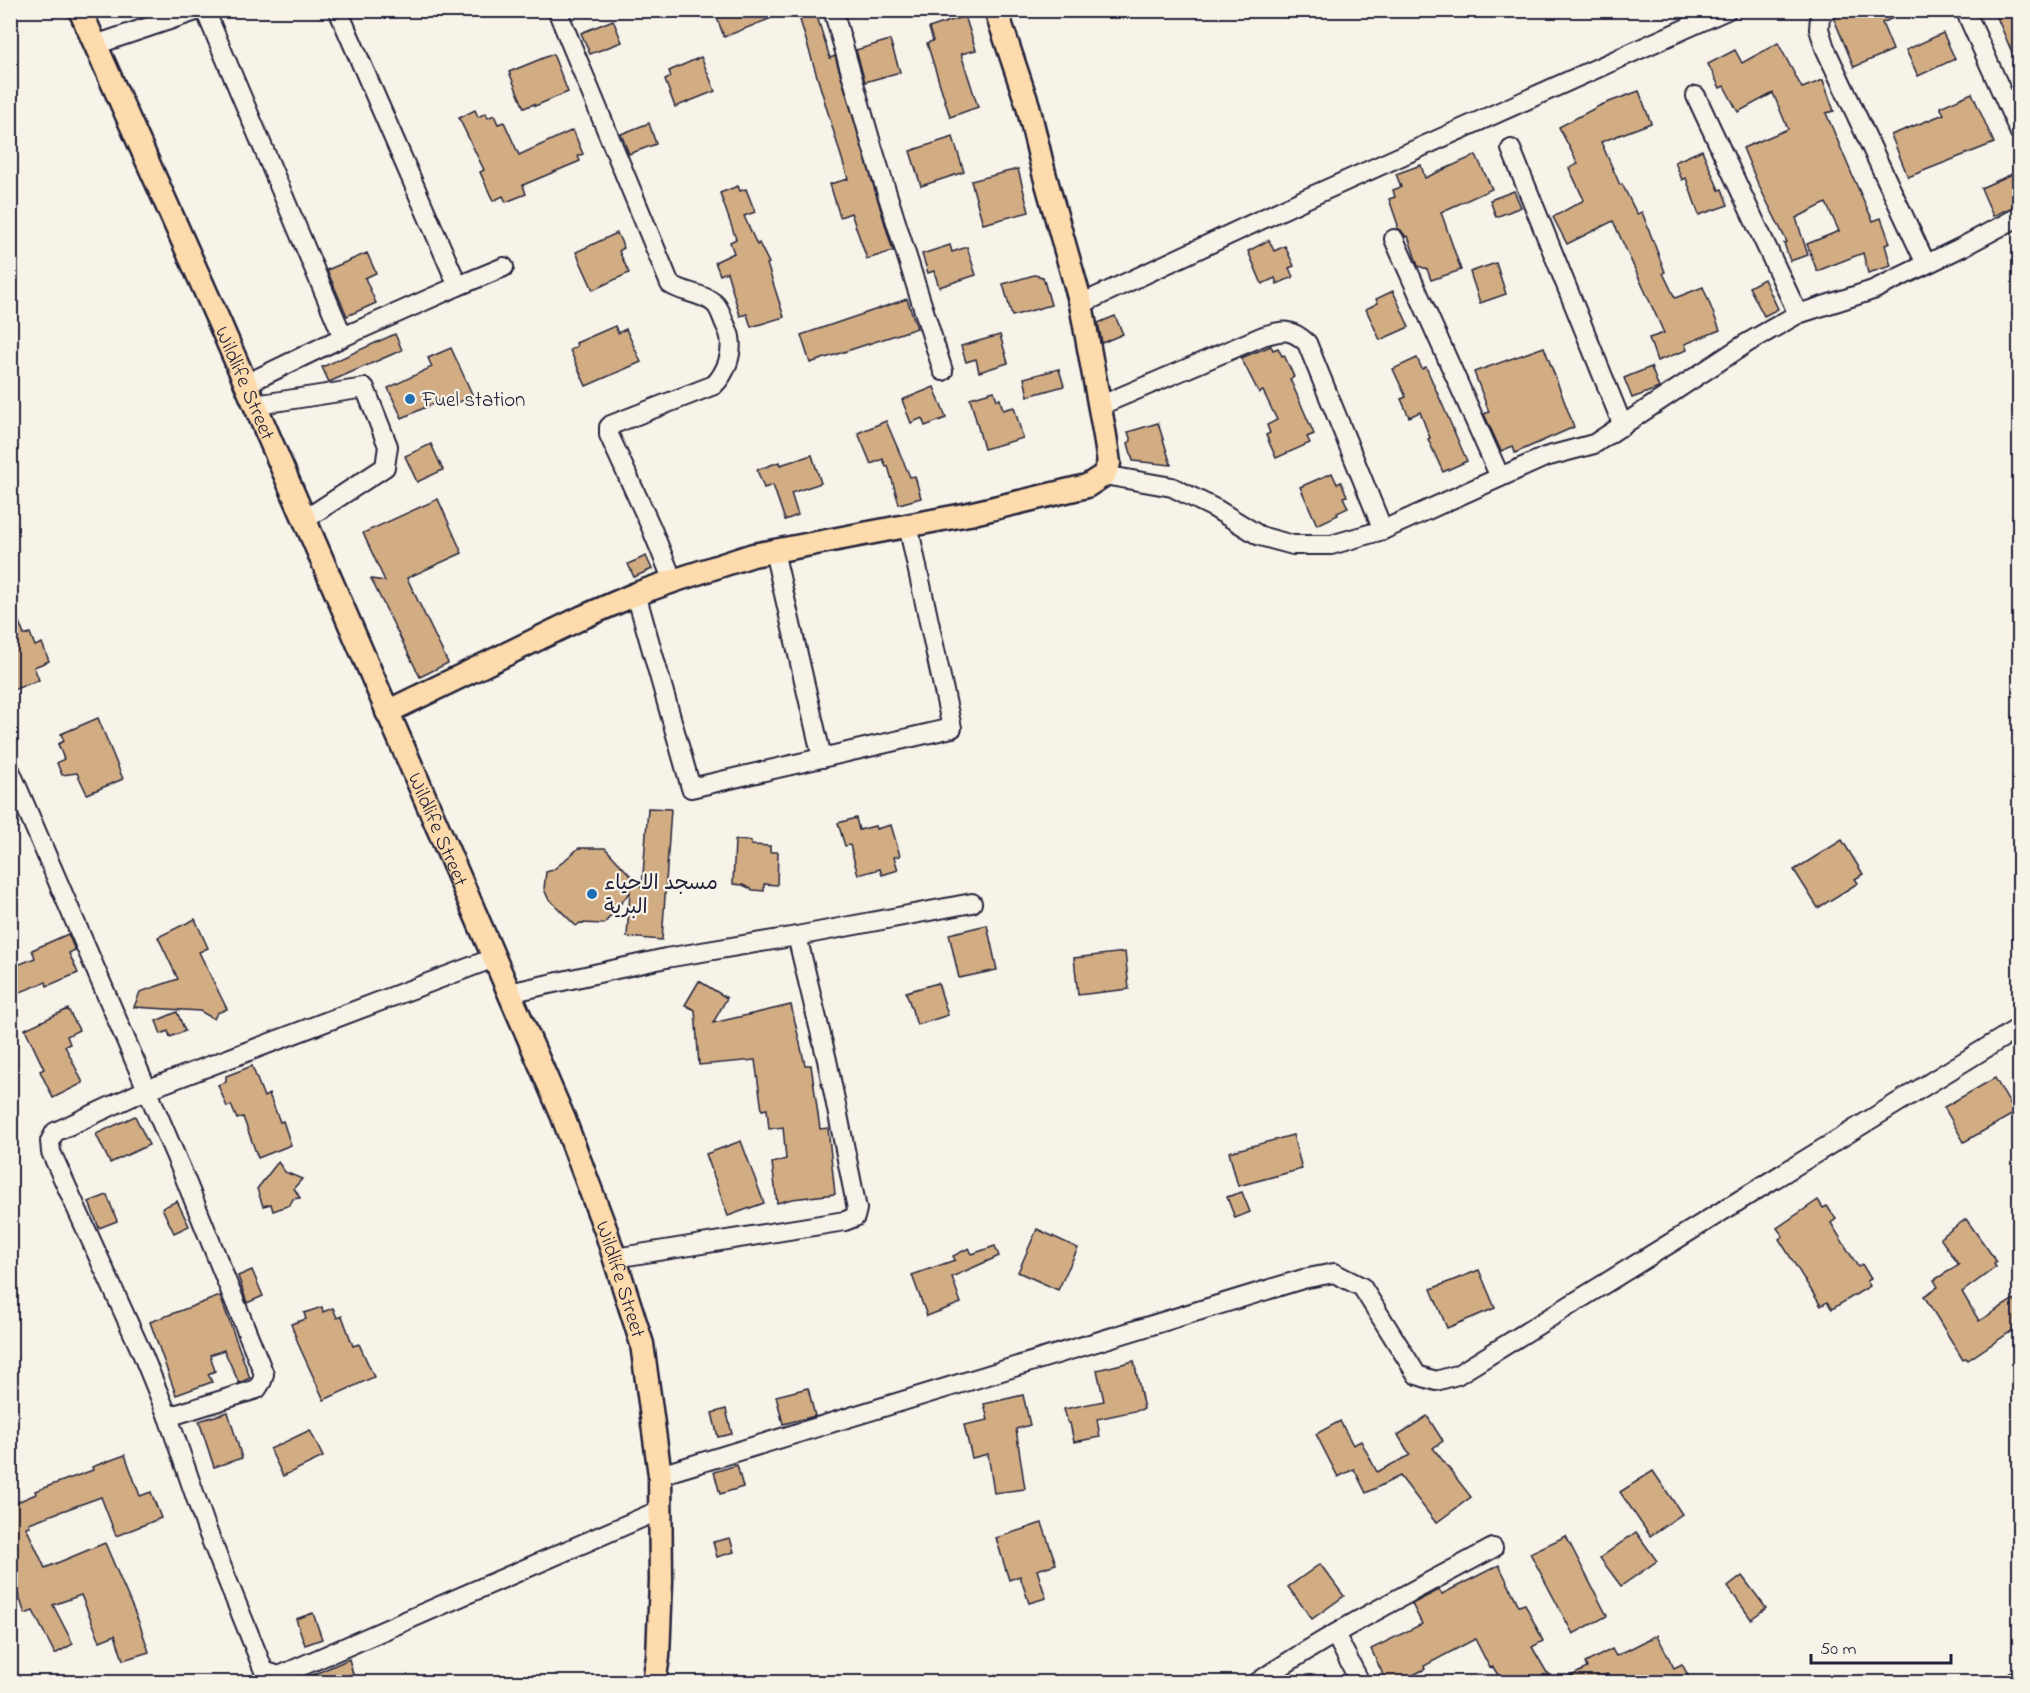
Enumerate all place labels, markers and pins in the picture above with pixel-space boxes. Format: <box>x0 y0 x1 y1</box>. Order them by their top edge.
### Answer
place label: Fuel station <box>421 386 525 416</box>
marker: Fuel station <box>403 392 417 406</box>
place label: مسجد الاحياء البرية <box>604 869 718 923</box>
marker: مسجد الاحياء البرية <box>585 887 599 901</box>

